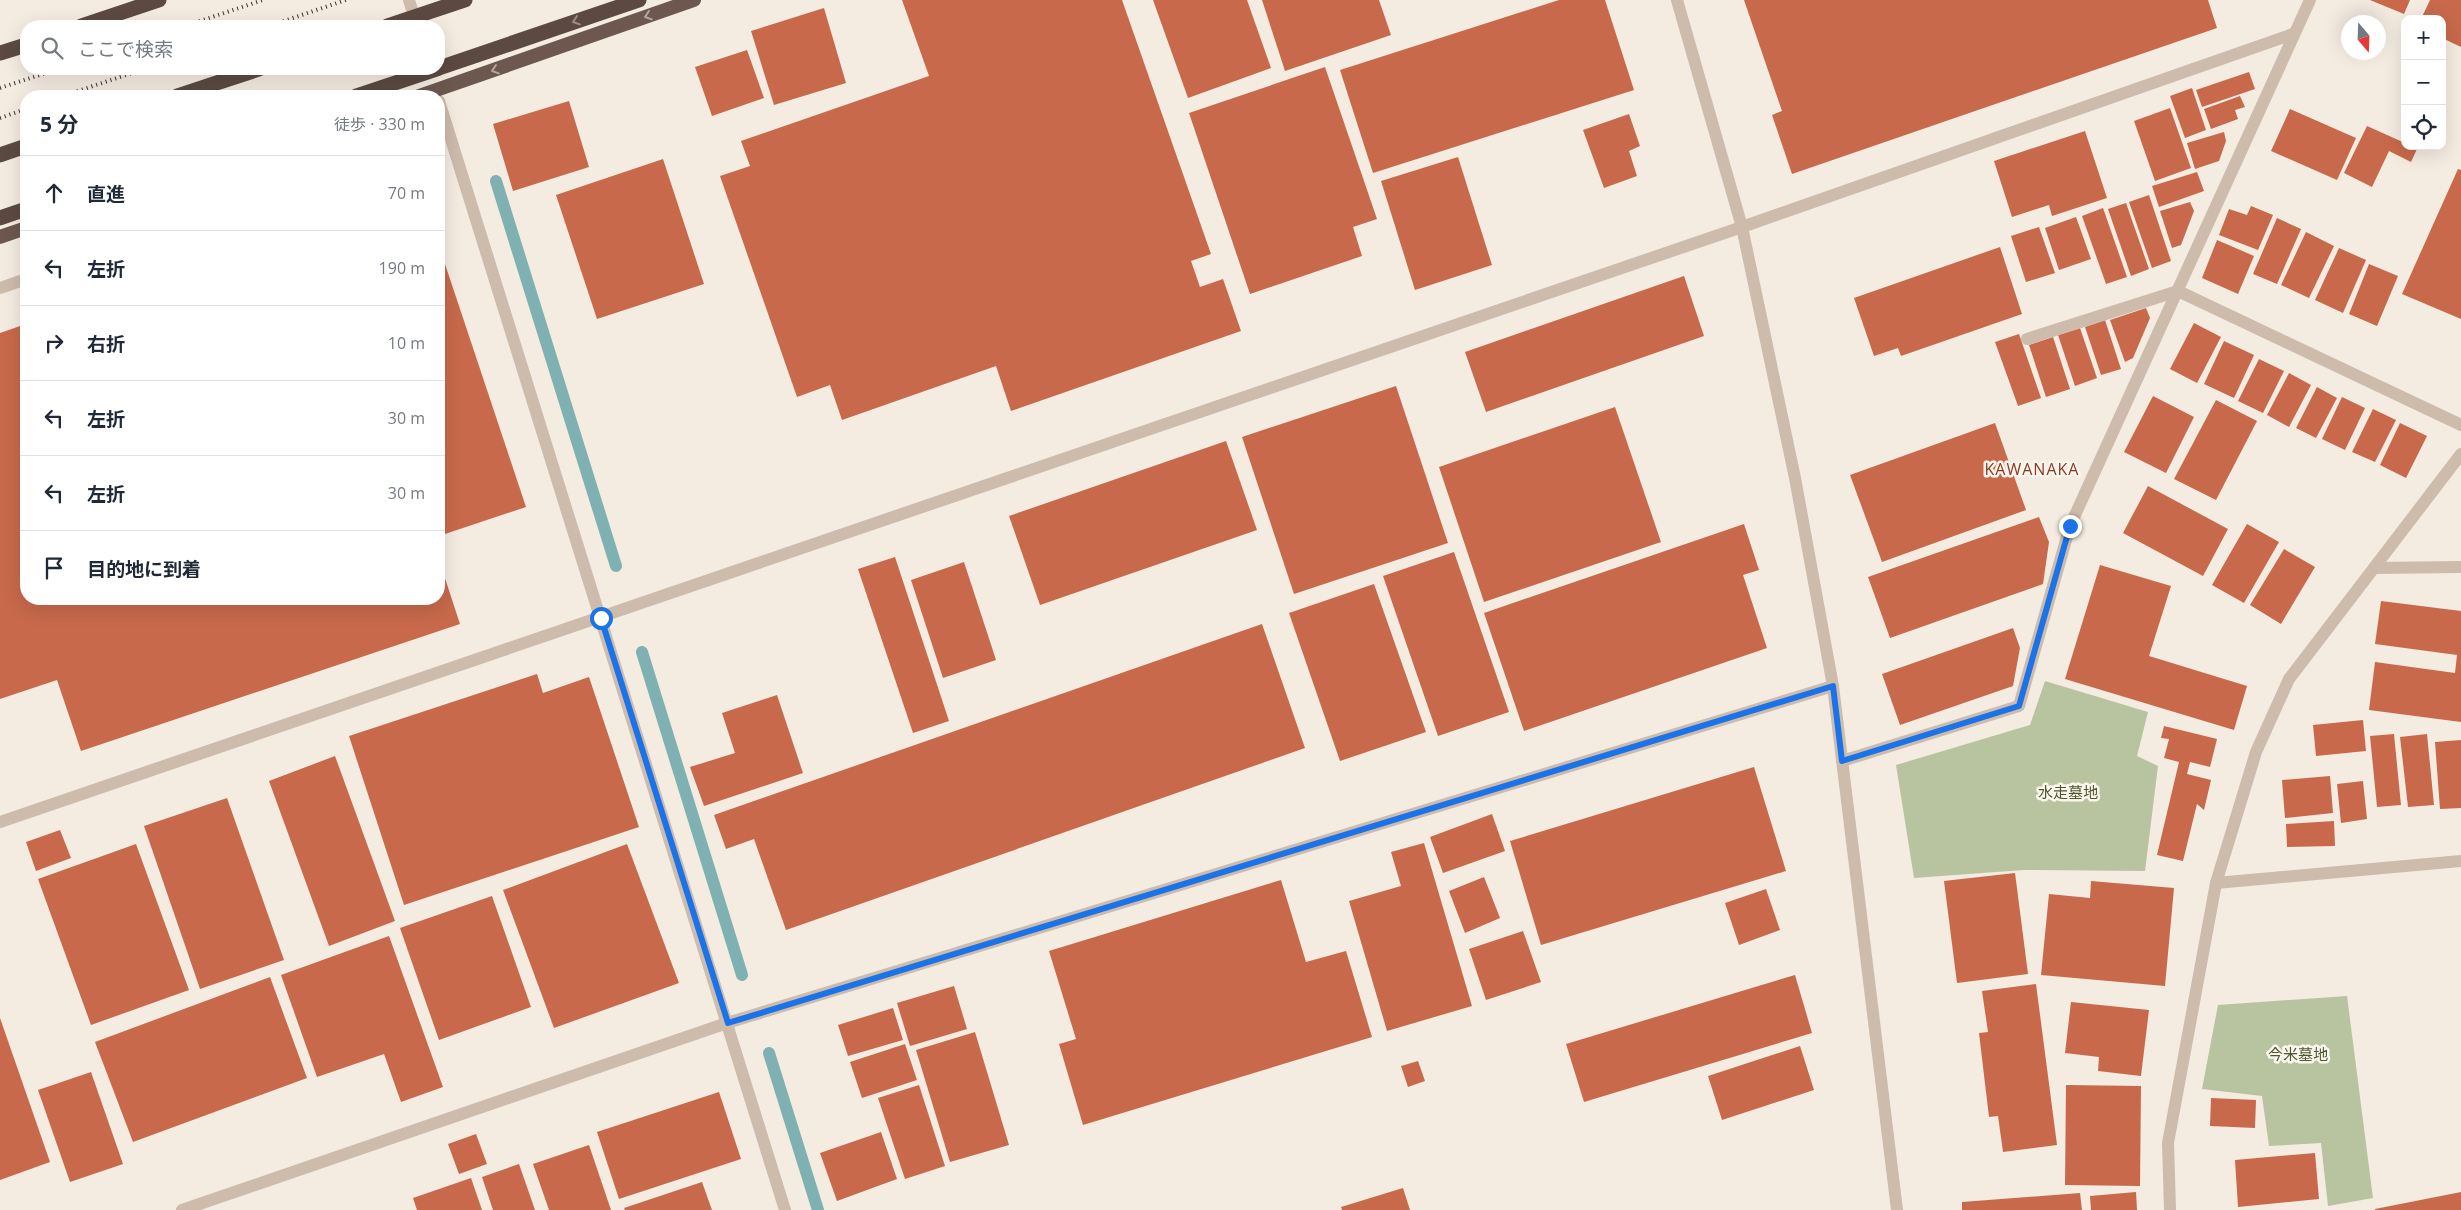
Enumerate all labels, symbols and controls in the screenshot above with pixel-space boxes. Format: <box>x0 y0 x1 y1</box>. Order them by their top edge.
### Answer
one-way arrow <box>644 10 653 20</box>
north arrow <box>2341 15 2386 60</box>
map controls <box>2401 15 2446 150</box>
button: + <box>2401 15 2446 60</box>
one-way arrow <box>573 16 581 26</box>
search box <box>20 20 445 75</box>
icon: search <box>38 34 66 62</box>
text: ここで検索 <box>78 36 173 62</box>
button: − <box>2401 60 2446 105</box>
one-way arrow <box>491 64 500 74</box>
button: locate <box>2401 105 2446 150</box>
text: 5 分 <box>40 110 78 138</box>
text: 徒歩 · 330 m <box>334 113 425 135</box>
icon: ahead <box>40 179 68 207</box>
text: 直進 <box>87 181 125 207</box>
text: 70 m <box>388 182 425 204</box>
icon: left <box>40 254 68 282</box>
text: 左折 <box>87 256 125 282</box>
text: 190 m <box>379 257 425 279</box>
icon: right <box>40 329 68 357</box>
text: 右折 <box>87 331 125 357</box>
text: 10 m <box>388 332 425 354</box>
icon: left <box>40 404 68 432</box>
text: 左折 <box>87 406 125 432</box>
text: 30 m <box>388 407 425 429</box>
district label: KAWANAKA <box>1985 458 2079 480</box>
icon: left <box>40 479 68 507</box>
text: 左折 <box>87 481 125 507</box>
text: 30 m <box>388 482 425 504</box>
route end <box>2059 515 2082 538</box>
icon: arrive <box>40 554 68 582</box>
text: 目的地に到着 <box>87 556 201 582</box>
route start <box>590 607 613 630</box>
park label: 水走墓地 <box>2038 782 2098 802</box>
park label: 今米墓地 <box>2268 1044 2328 1064</box>

